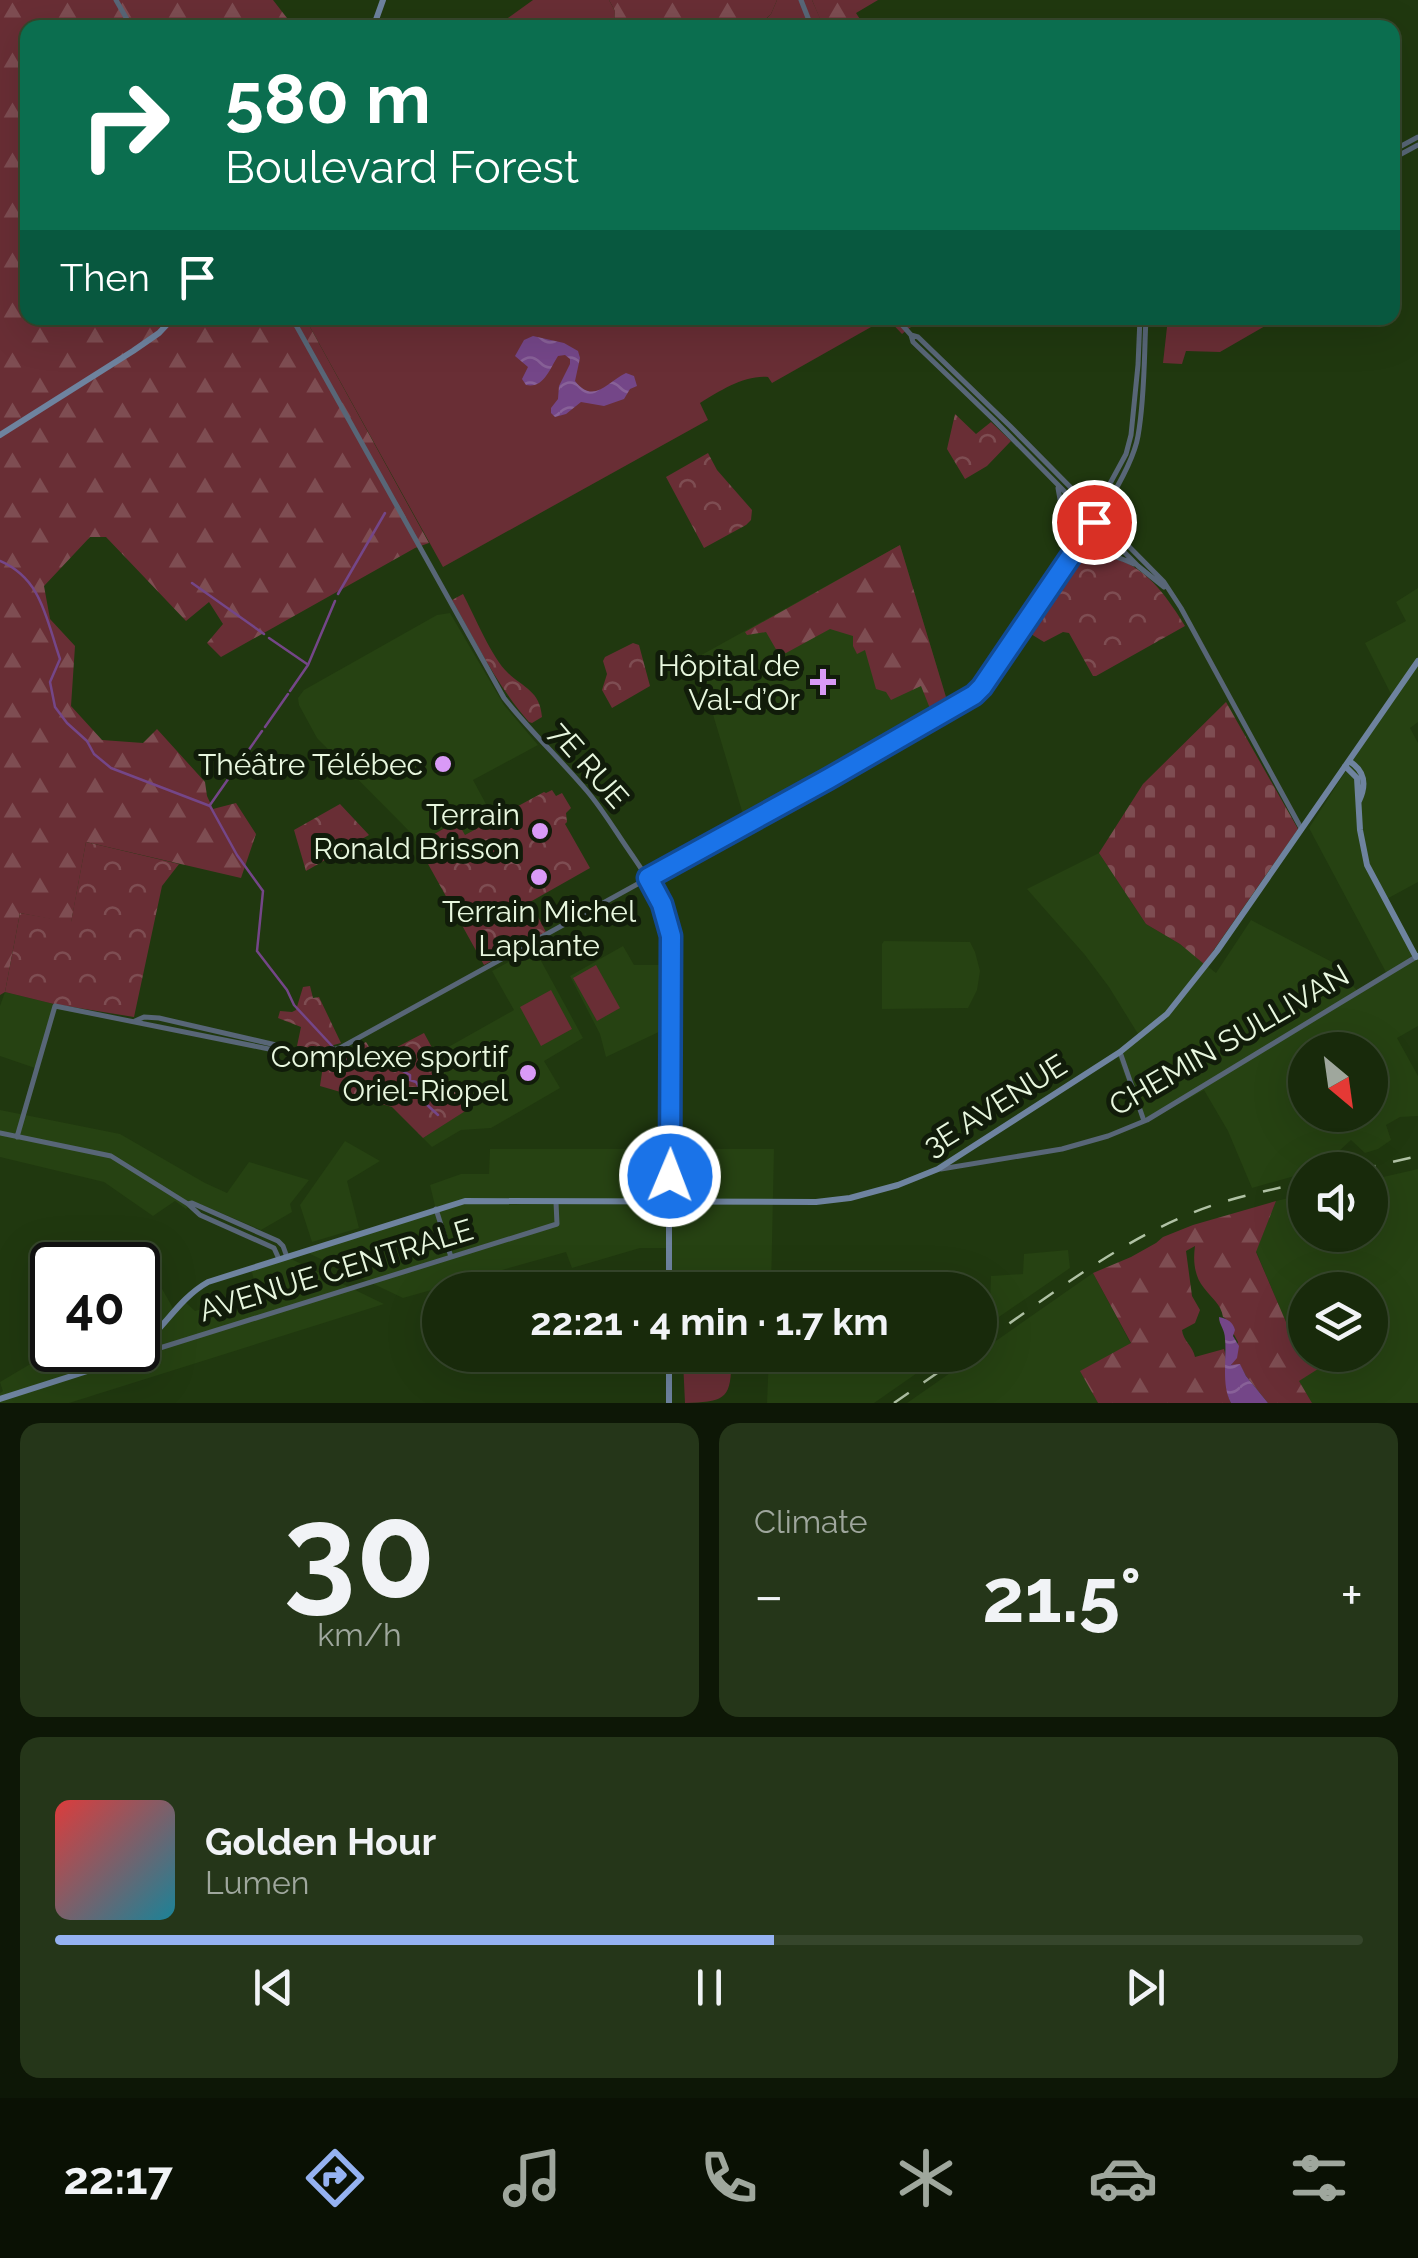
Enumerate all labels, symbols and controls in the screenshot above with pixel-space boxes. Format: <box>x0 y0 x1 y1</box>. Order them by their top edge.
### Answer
text: 580 m <box>225 57 431 139</box>
icon: right <box>60 60 190 190</box>
text: Boulevard Forest <box>225 141 579 194</box>
icon: arrive <box>170 250 225 305</box>
text: Then <box>60 255 150 300</box>
pin <box>1052 480 1137 565</box>
icon: arrive <box>1067 495 1122 550</box>
place label: Hôpital de Val-d’Or <box>658 648 800 717</box>
marker: Hôpital de Val-d’Or <box>810 669 836 695</box>
street label: 7E RUE <box>542 715 636 815</box>
place label: Théâtre Télébec <box>198 747 423 782</box>
marker: Théâtre Télébec <box>432 753 454 775</box>
place label: Terrain Ronald Brisson <box>313 797 520 866</box>
marker: Terrain Ronald Brisson <box>529 820 551 842</box>
marker: Terrain Michel Laplante <box>528 866 550 888</box>
place label: Terrain Michel Laplante <box>442 894 637 963</box>
street label: CHEMIN SULLIVAN <box>1103 957 1355 1123</box>
north arrow <box>1288 1032 1388 1132</box>
map controls <box>1288 1032 1388 1372</box>
place label: Complexe sportif Oriel-Riopel <box>271 1039 509 1108</box>
street label: 3E AVENUE <box>917 1047 1073 1163</box>
marker: Complexe sportif Oriel-Riopel <box>517 1062 539 1084</box>
position arrow <box>618 1124 722 1228</box>
button: sound <box>1288 1152 1388 1252</box>
street label: AVENUE CENTRALE <box>195 1212 477 1328</box>
speed limit sign: 40 <box>30 1242 160 1372</box>
button: layers <box>1288 1272 1388 1372</box>
text: 22:21 · 4 min · 1.7 km <box>530 1299 889 1344</box>
text: 30 <box>283 1475 436 1627</box>
text: Climate <box>754 1503 868 1540</box>
text: 21.5° <box>982 1551 1141 1640</box>
text: − <box>754 1563 784 1628</box>
text: + <box>1340 1563 1363 1628</box>
text: km/h <box>317 1616 402 1653</box>
text: Golden Hour <box>205 1819 436 1864</box>
text: Lumen <box>205 1864 309 1901</box>
icon: previous <box>246 1960 301 2015</box>
icon: pause <box>682 1960 737 2015</box>
icon: next <box>1118 1960 1173 2015</box>
icon: directions <box>300 2143 370 2213</box>
icon: music <box>497 2143 567 2213</box>
icon: phone <box>694 2143 764 2213</box>
icon: climate <box>891 2143 961 2213</box>
icon: car <box>1088 2143 1158 2213</box>
icon: filters <box>1284 2143 1354 2213</box>
text: 22:17 <box>63 2152 173 2205</box>

